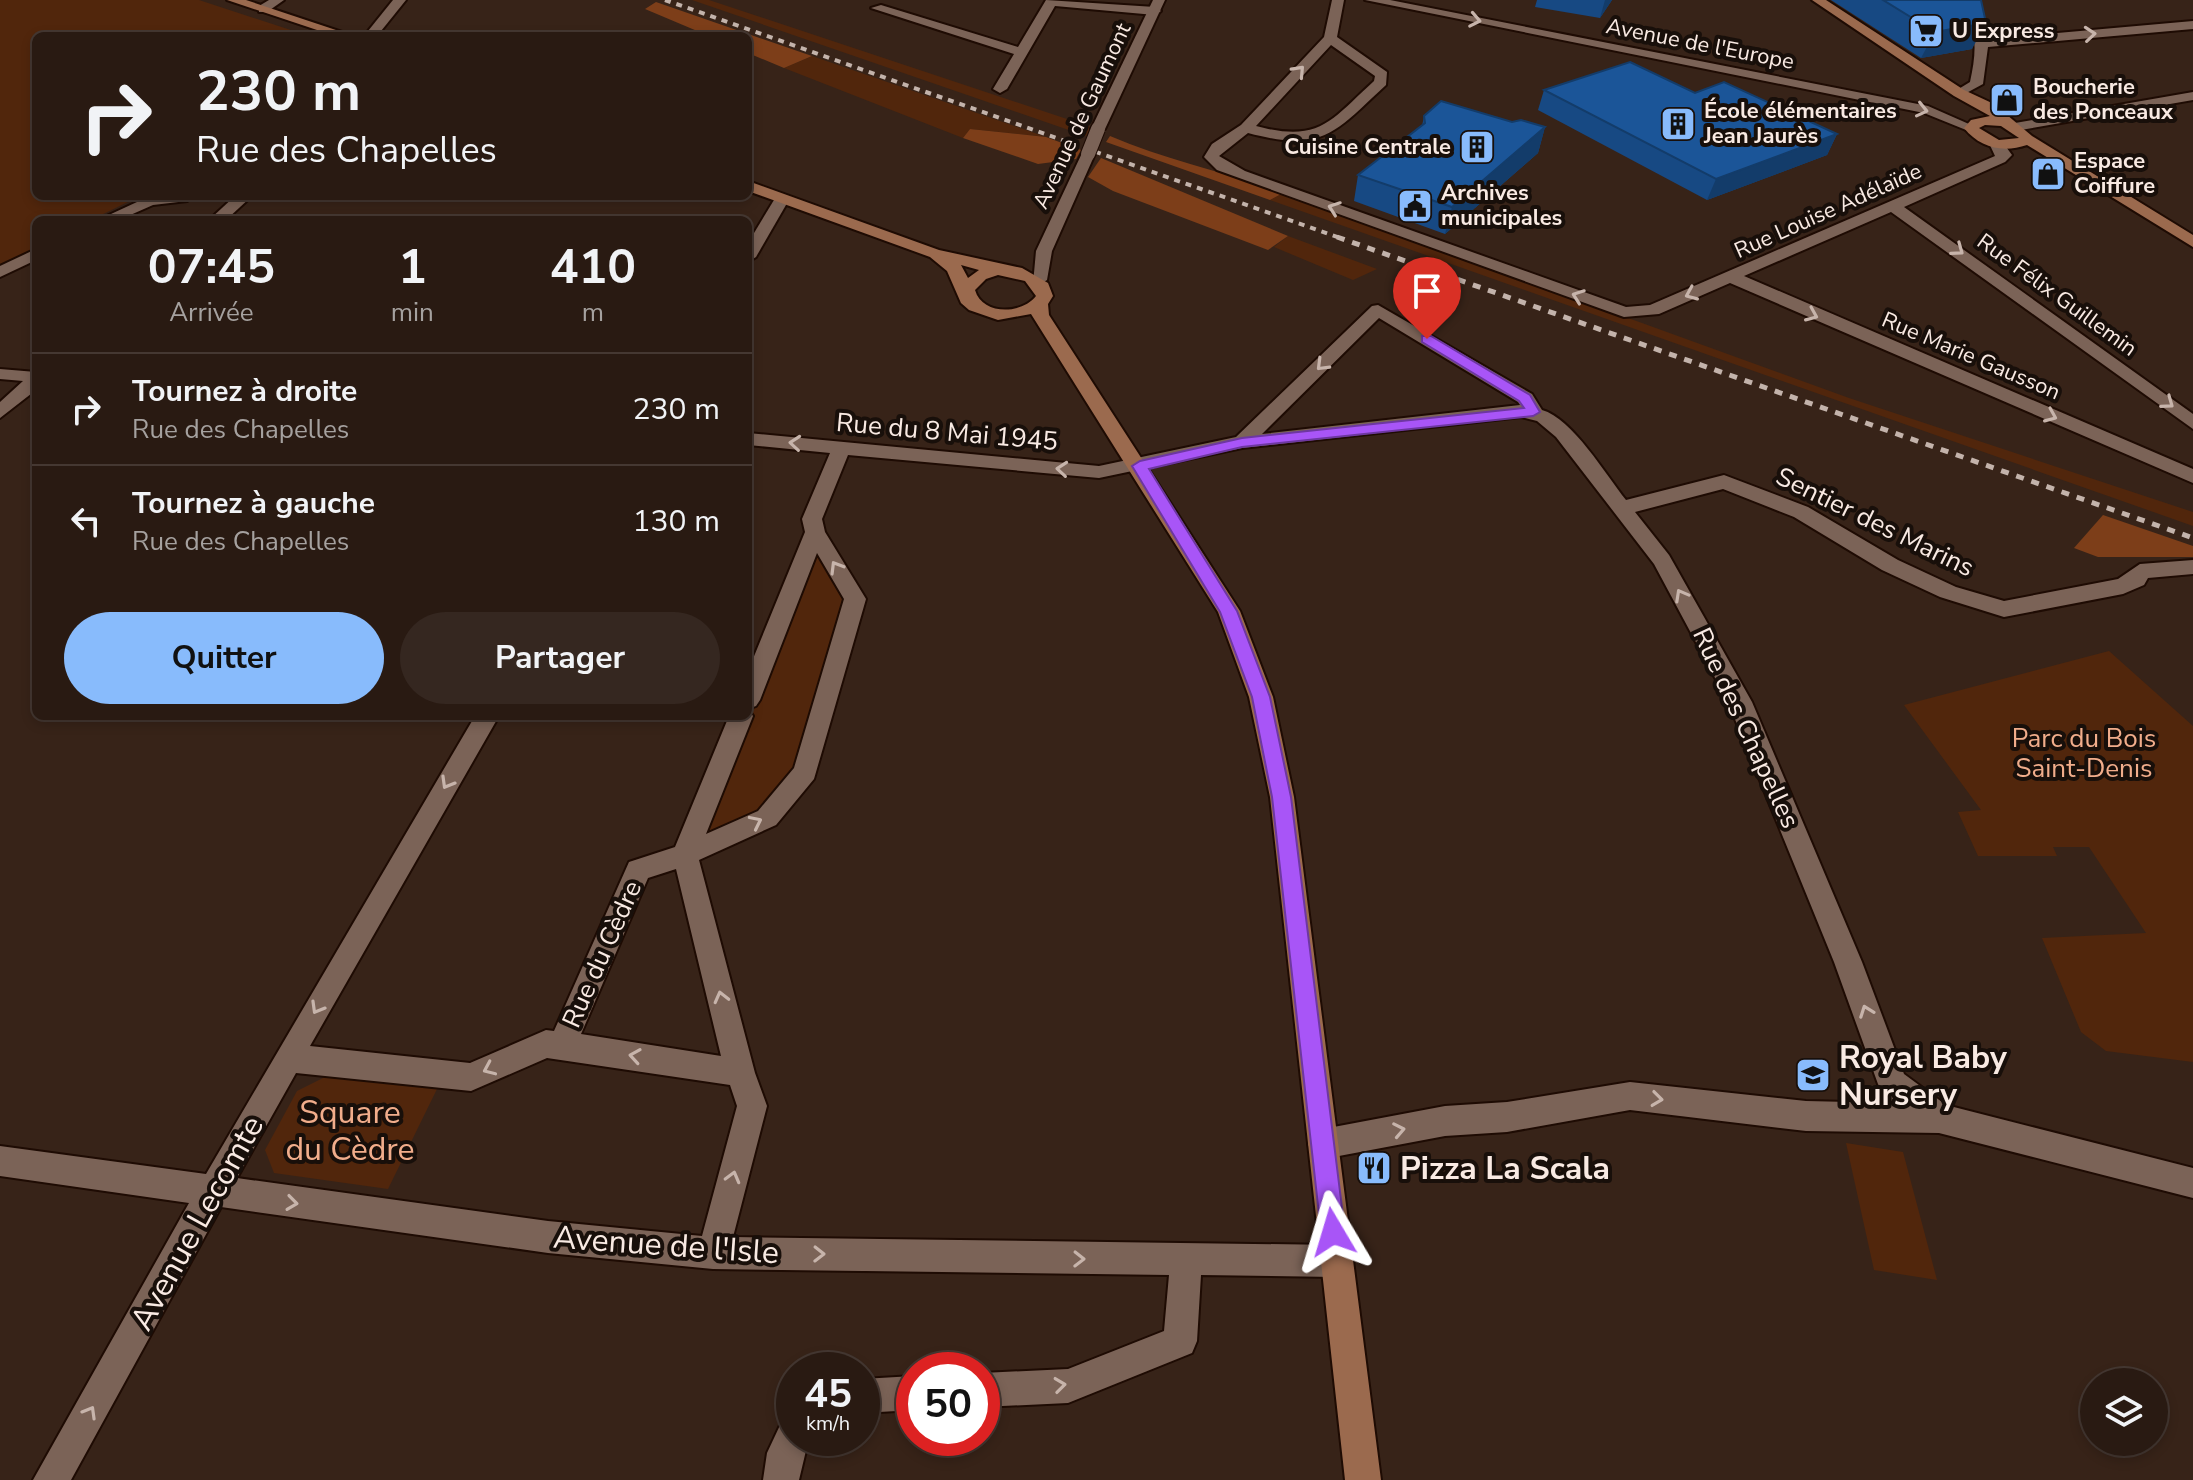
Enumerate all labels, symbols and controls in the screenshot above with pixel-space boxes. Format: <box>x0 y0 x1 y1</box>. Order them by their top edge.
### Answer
one-way arrow <box>1468 10 1482 27</box>
street label: Avenue de l'Europe <box>1603 11 1797 77</box>
supermarket icon: U Express <box>1907 12 1945 50</box>
place label: U Express <box>1952 16 2054 46</box>
street label: Avenue de Gaumont <box>1026 18 1138 214</box>
one-way arrow <box>2084 26 2097 43</box>
text: 230 m <box>196 53 361 130</box>
icon: right <box>64 64 168 168</box>
one-way arrow <box>1289 66 1304 80</box>
place label: Boucherie des Ponceaux <box>2033 72 2174 127</box>
shop icon: Boucherie des Ponceaux <box>1988 81 2026 119</box>
place label: École élémentaires Jean Jaurès <box>1703 96 1897 151</box>
one-way arrow <box>1915 100 1928 117</box>
building icon: École élémentaires Jean Jaurès <box>1659 105 1697 143</box>
text: Rue des Chapelles <box>196 126 497 175</box>
building icon: Cuisine Centrale <box>1458 128 1496 166</box>
place label: Cuisine Centrale <box>1284 132 1451 162</box>
place label: Espace Coiffure <box>2074 146 2155 201</box>
shop icon: Espace Coiffure <box>2029 155 2067 193</box>
street label: Rue Louise Adélaïde <box>1730 156 1926 266</box>
place label: Archives municipales <box>1441 178 1562 233</box>
public building icon: Archives municipales <box>1396 187 1434 225</box>
one-way arrow <box>1327 201 1341 217</box>
street label: Rue Félix Guillemin <box>1971 227 2143 363</box>
text: 07:45 <box>148 234 275 300</box>
text: 1 <box>398 234 427 300</box>
text: 410 <box>550 234 636 300</box>
one-way arrow <box>1949 240 1964 255</box>
pin <box>1393 257 1461 339</box>
icon: arrive <box>1405 269 1449 313</box>
one-way arrow <box>1685 285 1699 301</box>
one-way arrow <box>1572 290 1586 306</box>
text: Arrivée <box>169 295 254 330</box>
text: min <box>391 295 434 330</box>
text: m <box>582 295 604 330</box>
one-way arrow <box>1804 305 1818 321</box>
street label: Rue Marie Gausson <box>1877 305 2065 407</box>
one-way arrow <box>1317 356 1331 370</box>
text: Tournez à droite <box>132 371 357 412</box>
icon: right <box>64 387 108 431</box>
text: 230 m <box>633 389 720 430</box>
one-way arrow <box>2159 394 2173 408</box>
street label: Rue du 8 Mai 1945 <box>835 405 1059 459</box>
one-way arrow <box>2043 407 2057 423</box>
text: Rue des Chapelles <box>132 412 349 447</box>
one-way arrow <box>788 435 801 452</box>
street label: Sentier des Marins <box>1770 459 1980 585</box>
one-way arrow <box>1055 461 1068 478</box>
text: Tournez à gauche <box>132 483 375 524</box>
icon: left <box>64 499 108 543</box>
text: 130 m <box>633 501 720 542</box>
text: Rue des Chapelles <box>132 524 349 559</box>
one-way arrow <box>830 562 846 576</box>
one-way arrow <box>1676 589 1691 603</box>
button: Quitter <box>64 612 384 704</box>
button: Partager <box>400 612 720 704</box>
street label: Rue des Chapelles <box>1684 622 1808 834</box>
park label: Parc du Bois Saint-Denis <box>2012 721 2156 786</box>
one-way arrow <box>442 775 457 789</box>
one-way arrow <box>748 817 763 832</box>
street label: Rue du Cèdre <box>554 875 650 1033</box>
one-way arrow <box>713 991 730 1005</box>
one-way arrow <box>311 999 327 1014</box>
one-way arrow <box>1859 1005 1876 1019</box>
place label: Royal Baby Nursery <box>1839 1036 2008 1116</box>
one-way arrow <box>628 1048 642 1065</box>
school or university icon: Royal Baby Nursery <box>1794 1056 1832 1094</box>
one-way arrow <box>483 1060 497 1076</box>
park label: Square du Cèdre <box>285 1091 415 1171</box>
one-way arrow <box>1650 1091 1663 1108</box>
street label: Avenue Lecomte <box>120 1108 274 1338</box>
one-way arrow <box>1393 1122 1406 1139</box>
place label: Pizza La Scala <box>1400 1147 1610 1190</box>
restaurant icon: Pizza La Scala <box>1355 1149 1393 1187</box>
one-way arrow <box>724 1171 740 1185</box>
position arrow <box>1291 1190 1375 1274</box>
one-way arrow <box>286 1194 299 1211</box>
street label: Avenue de l'Isle <box>552 1216 780 1274</box>
one-way arrow <box>813 1246 826 1263</box>
one-way arrow <box>1073 1250 1086 1267</box>
speed limit sign: 50 <box>896 1352 1000 1456</box>
text: 45 <box>804 1367 852 1421</box>
map controls <box>2080 1368 2168 1456</box>
button: layers <box>2080 1368 2168 1456</box>
one-way arrow <box>1053 1377 1066 1394</box>
one-way arrow <box>80 1406 96 1421</box>
text: km/h <box>806 1410 850 1437</box>

